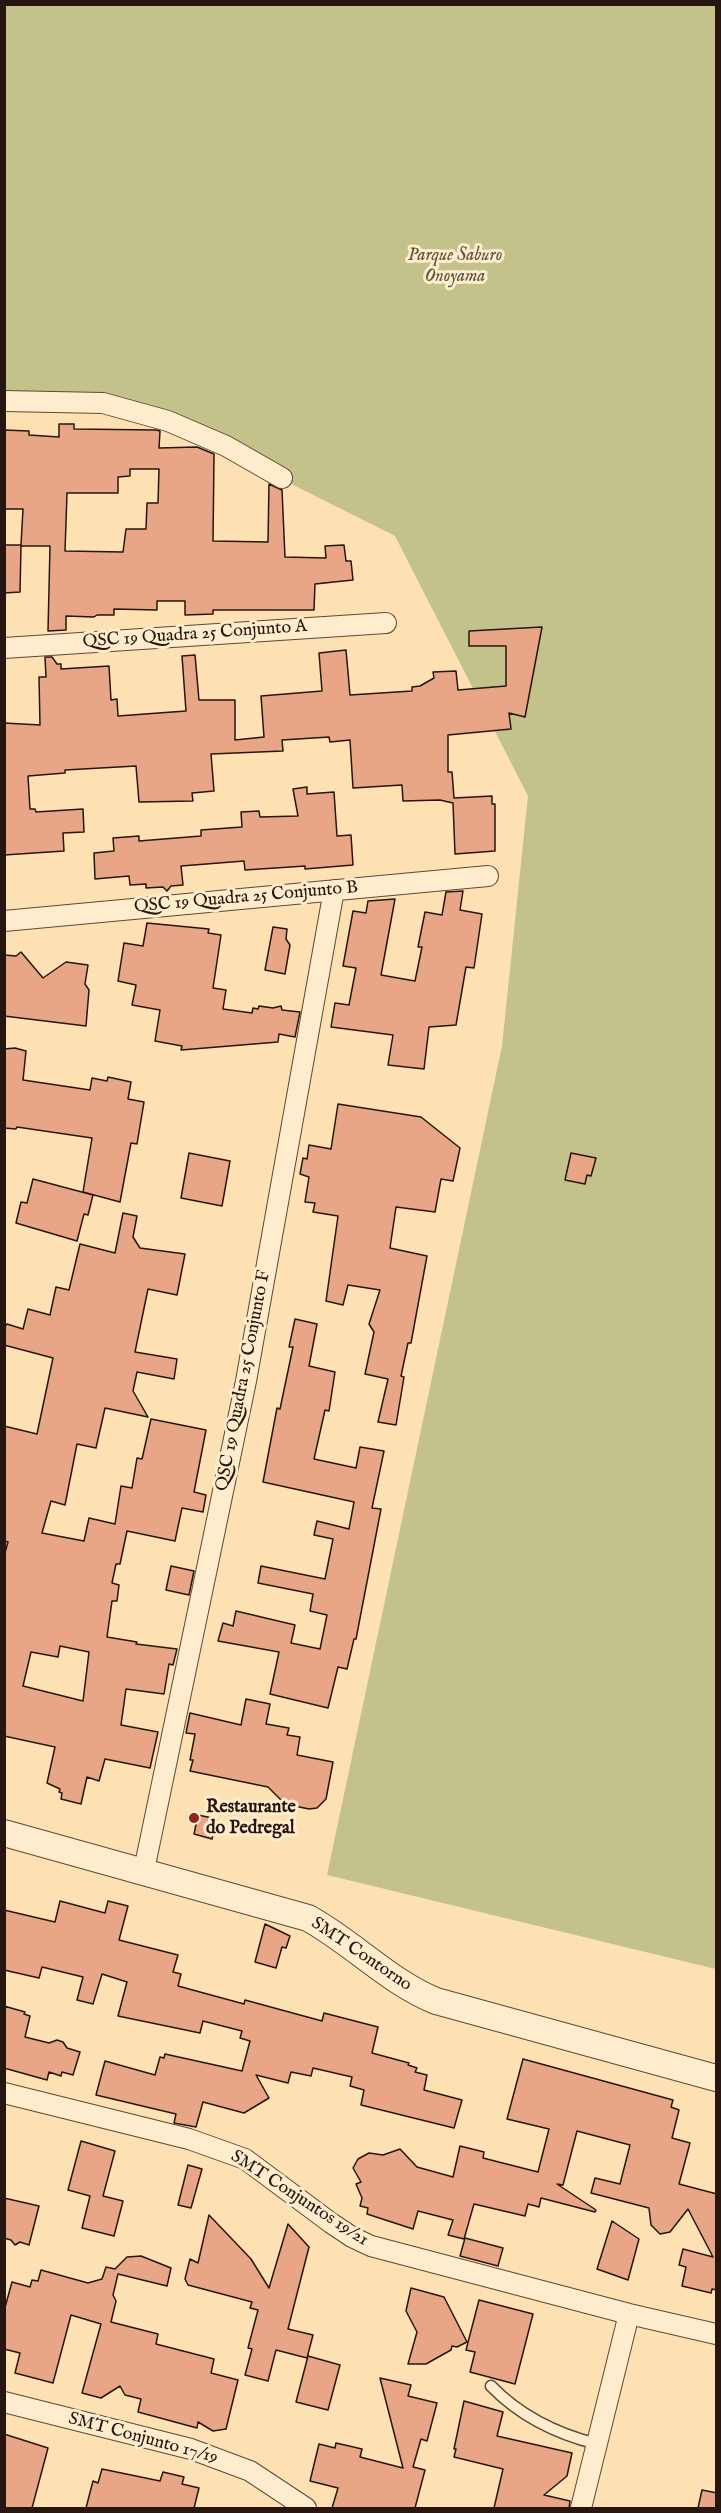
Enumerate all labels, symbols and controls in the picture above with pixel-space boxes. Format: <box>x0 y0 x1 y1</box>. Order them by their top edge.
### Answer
park label: Parque Saburo Onoyama <box>408 245 502 288</box>
street label: QSC 19 Quadra 25 Conjunto A <box>82 616 308 654</box>
street label: QSC 19 Quadra 25 Conjunto B <box>133 877 359 919</box>
street label: QSC 19 Quadra 25 Conjunto F <box>212 1269 276 1493</box>
place label: Restaurante do Pedregal <box>206 1797 296 1840</box>
marker: Restaurante do Pedregal <box>187 1811 201 1825</box>
street label: SMT Contorno <box>306 1913 416 1997</box>
street label: SMT Conjuntos 19/21 <box>226 2146 372 2252</box>
street label: SMT Conjunto 17/19 <box>66 2409 220 2469</box>

